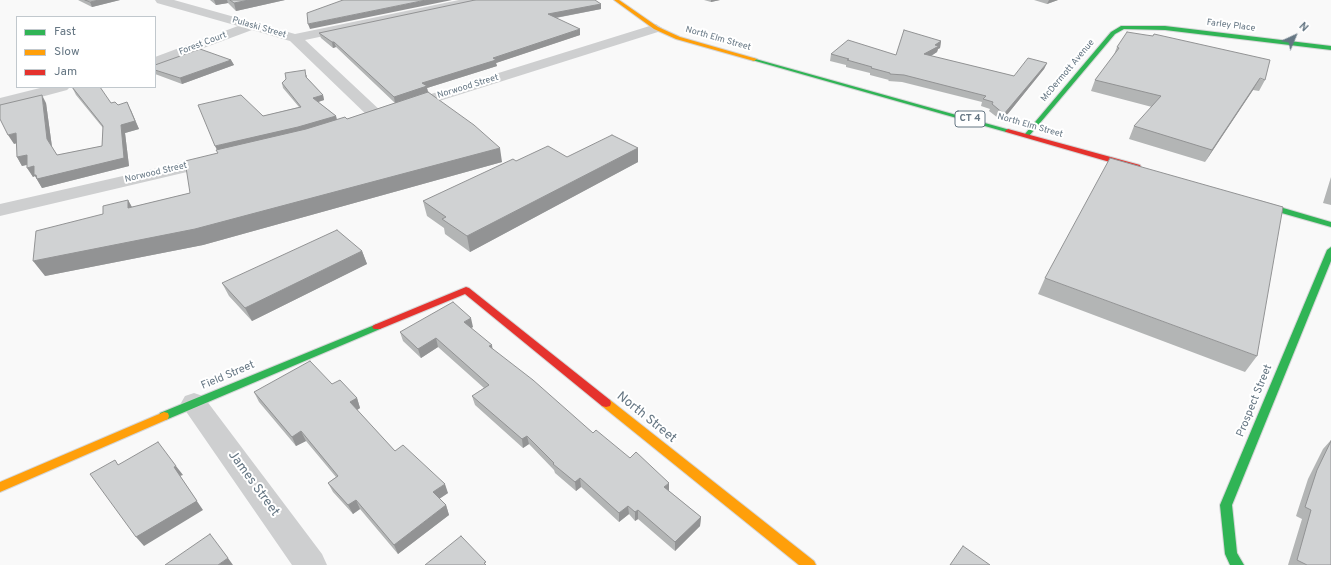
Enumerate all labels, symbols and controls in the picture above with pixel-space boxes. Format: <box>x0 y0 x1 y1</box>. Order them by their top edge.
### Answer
street label: Pulaski Street <box>231 15 287 41</box>
legend <box>16 16 156 88</box>
north arrow <box>1275 16 1315 56</box>
street label: Farley Place <box>1206 18 1256 34</box>
text: N <box>1296 20 1311 35</box>
text: Fast <box>54 24 76 40</box>
street label: North Elm Street <box>684 24 752 54</box>
street label: Forest Court <box>178 30 228 58</box>
street label: McDermott Avenue <box>1039 38 1097 104</box>
text: Slow <box>54 44 80 60</box>
text: Jam <box>54 64 77 80</box>
street label: Norwood Street <box>436 73 500 101</box>
road number: CT 4 <box>955 111 985 127</box>
street label: North Elm Street <box>996 111 1064 141</box>
street label: Norwood Street <box>124 161 188 185</box>
street label: Field Street <box>199 359 257 393</box>
street label: Prospect Street <box>1234 363 1276 439</box>
street label: North Street <box>613 389 679 447</box>
street label: James Street <box>224 448 282 520</box>

